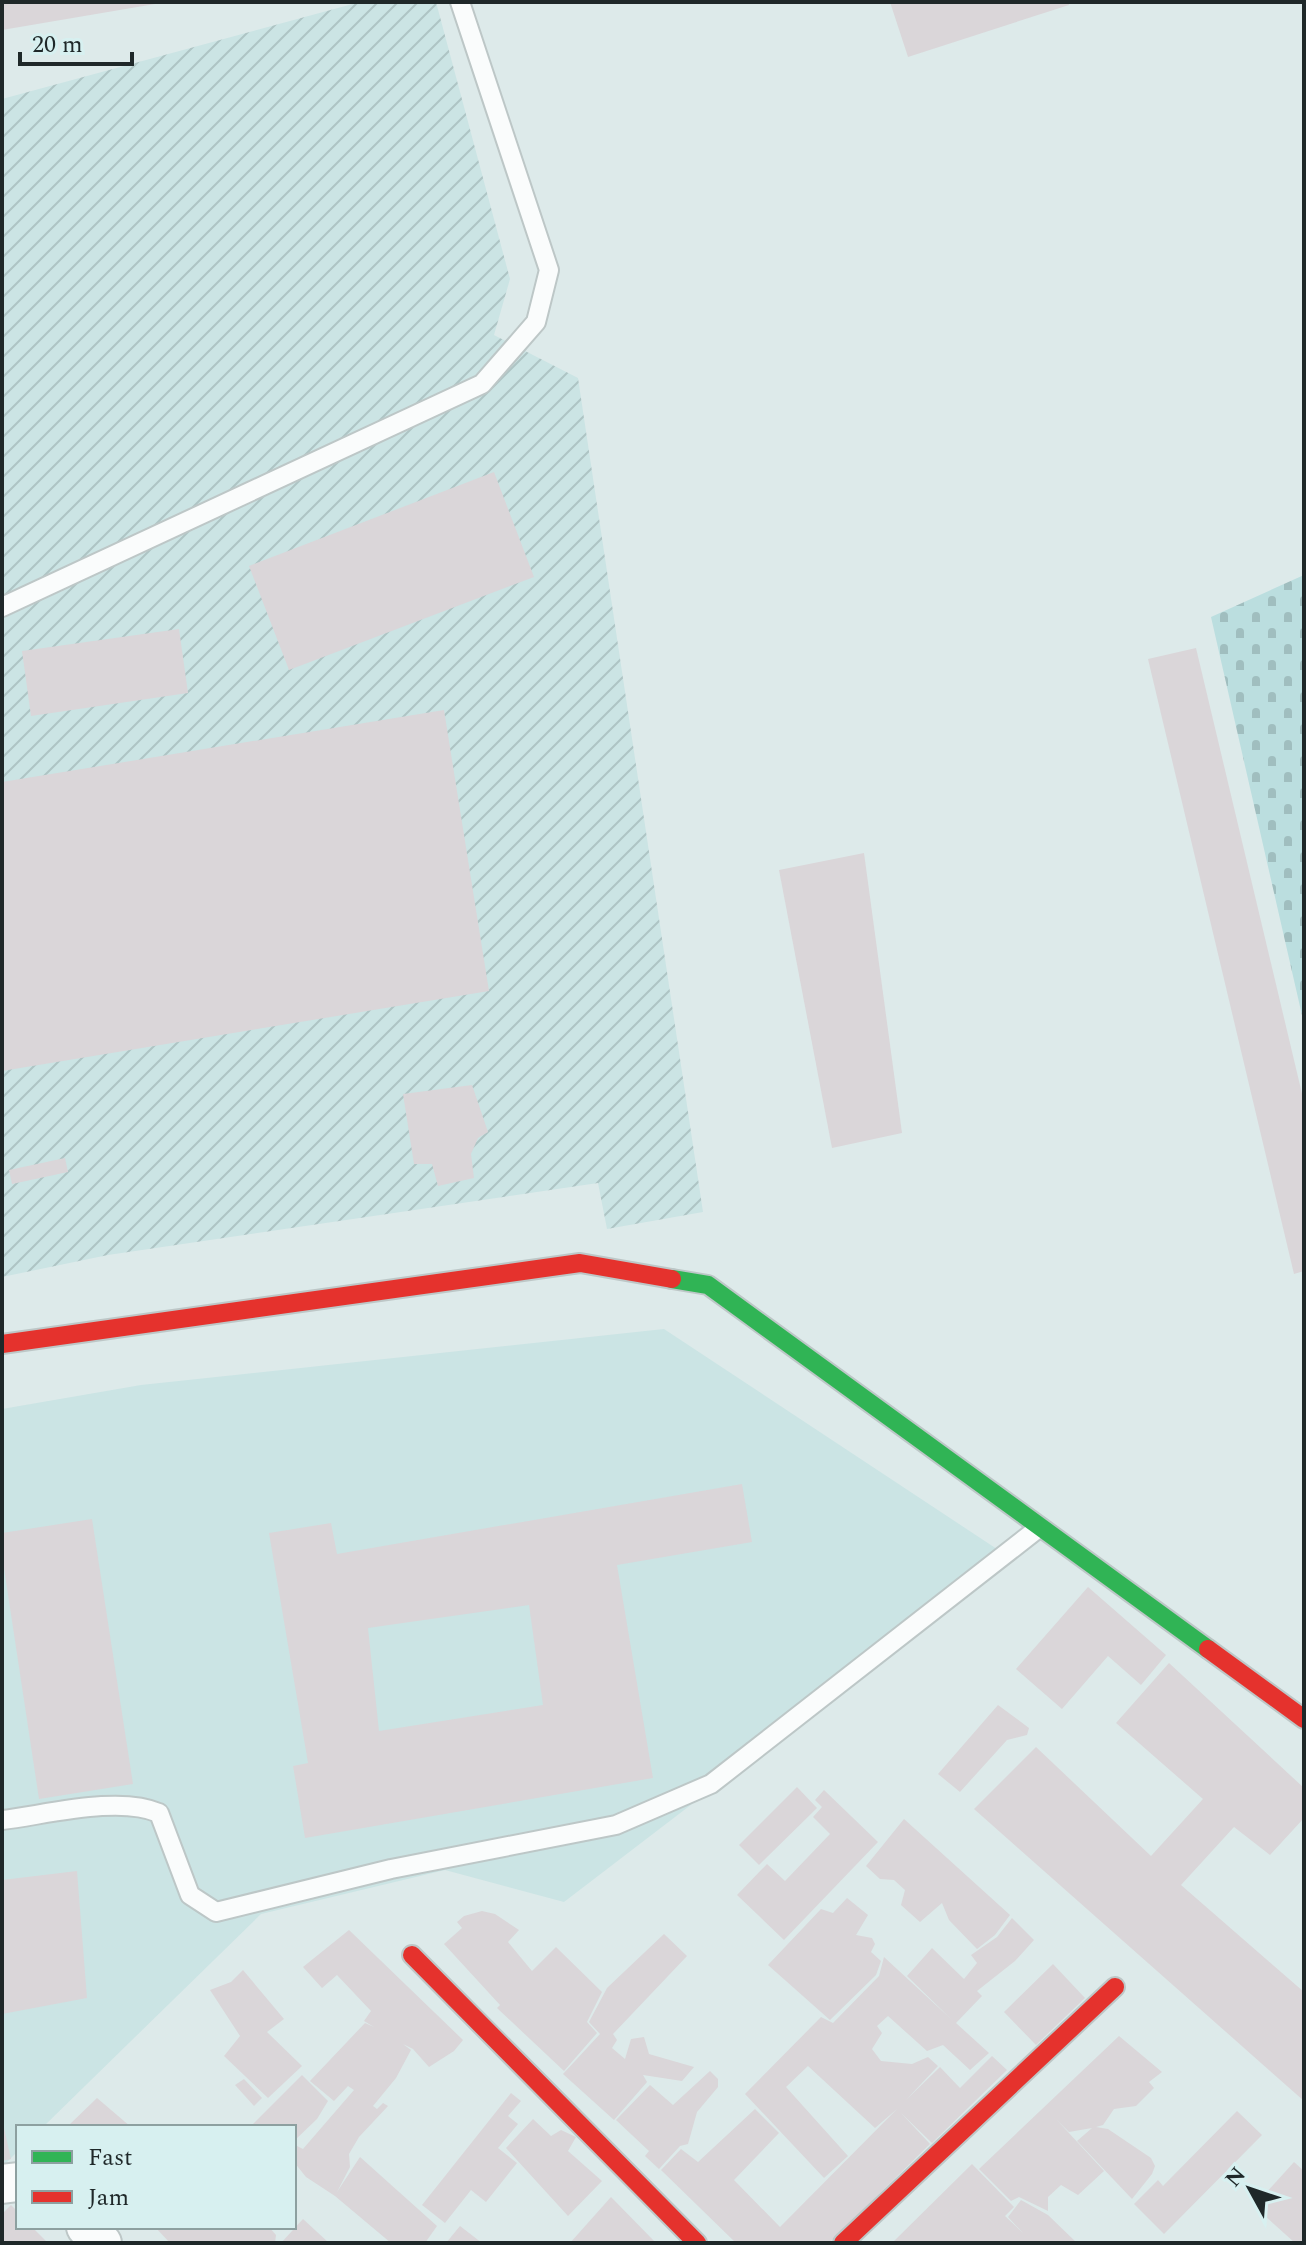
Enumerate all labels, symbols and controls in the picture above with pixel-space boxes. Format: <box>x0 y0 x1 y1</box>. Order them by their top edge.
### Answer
scale bar <box>20 16 132 66</box>
text: 20 m <box>32 27 83 63</box>
legend <box>16 2125 296 2229</box>
text: Fast <box>88 2140 133 2176</box>
north arrow <box>1210 2149 1290 2229</box>
text: N <box>1217 2160 1254 2195</box>
text: Jam <box>88 2180 129 2216</box>

